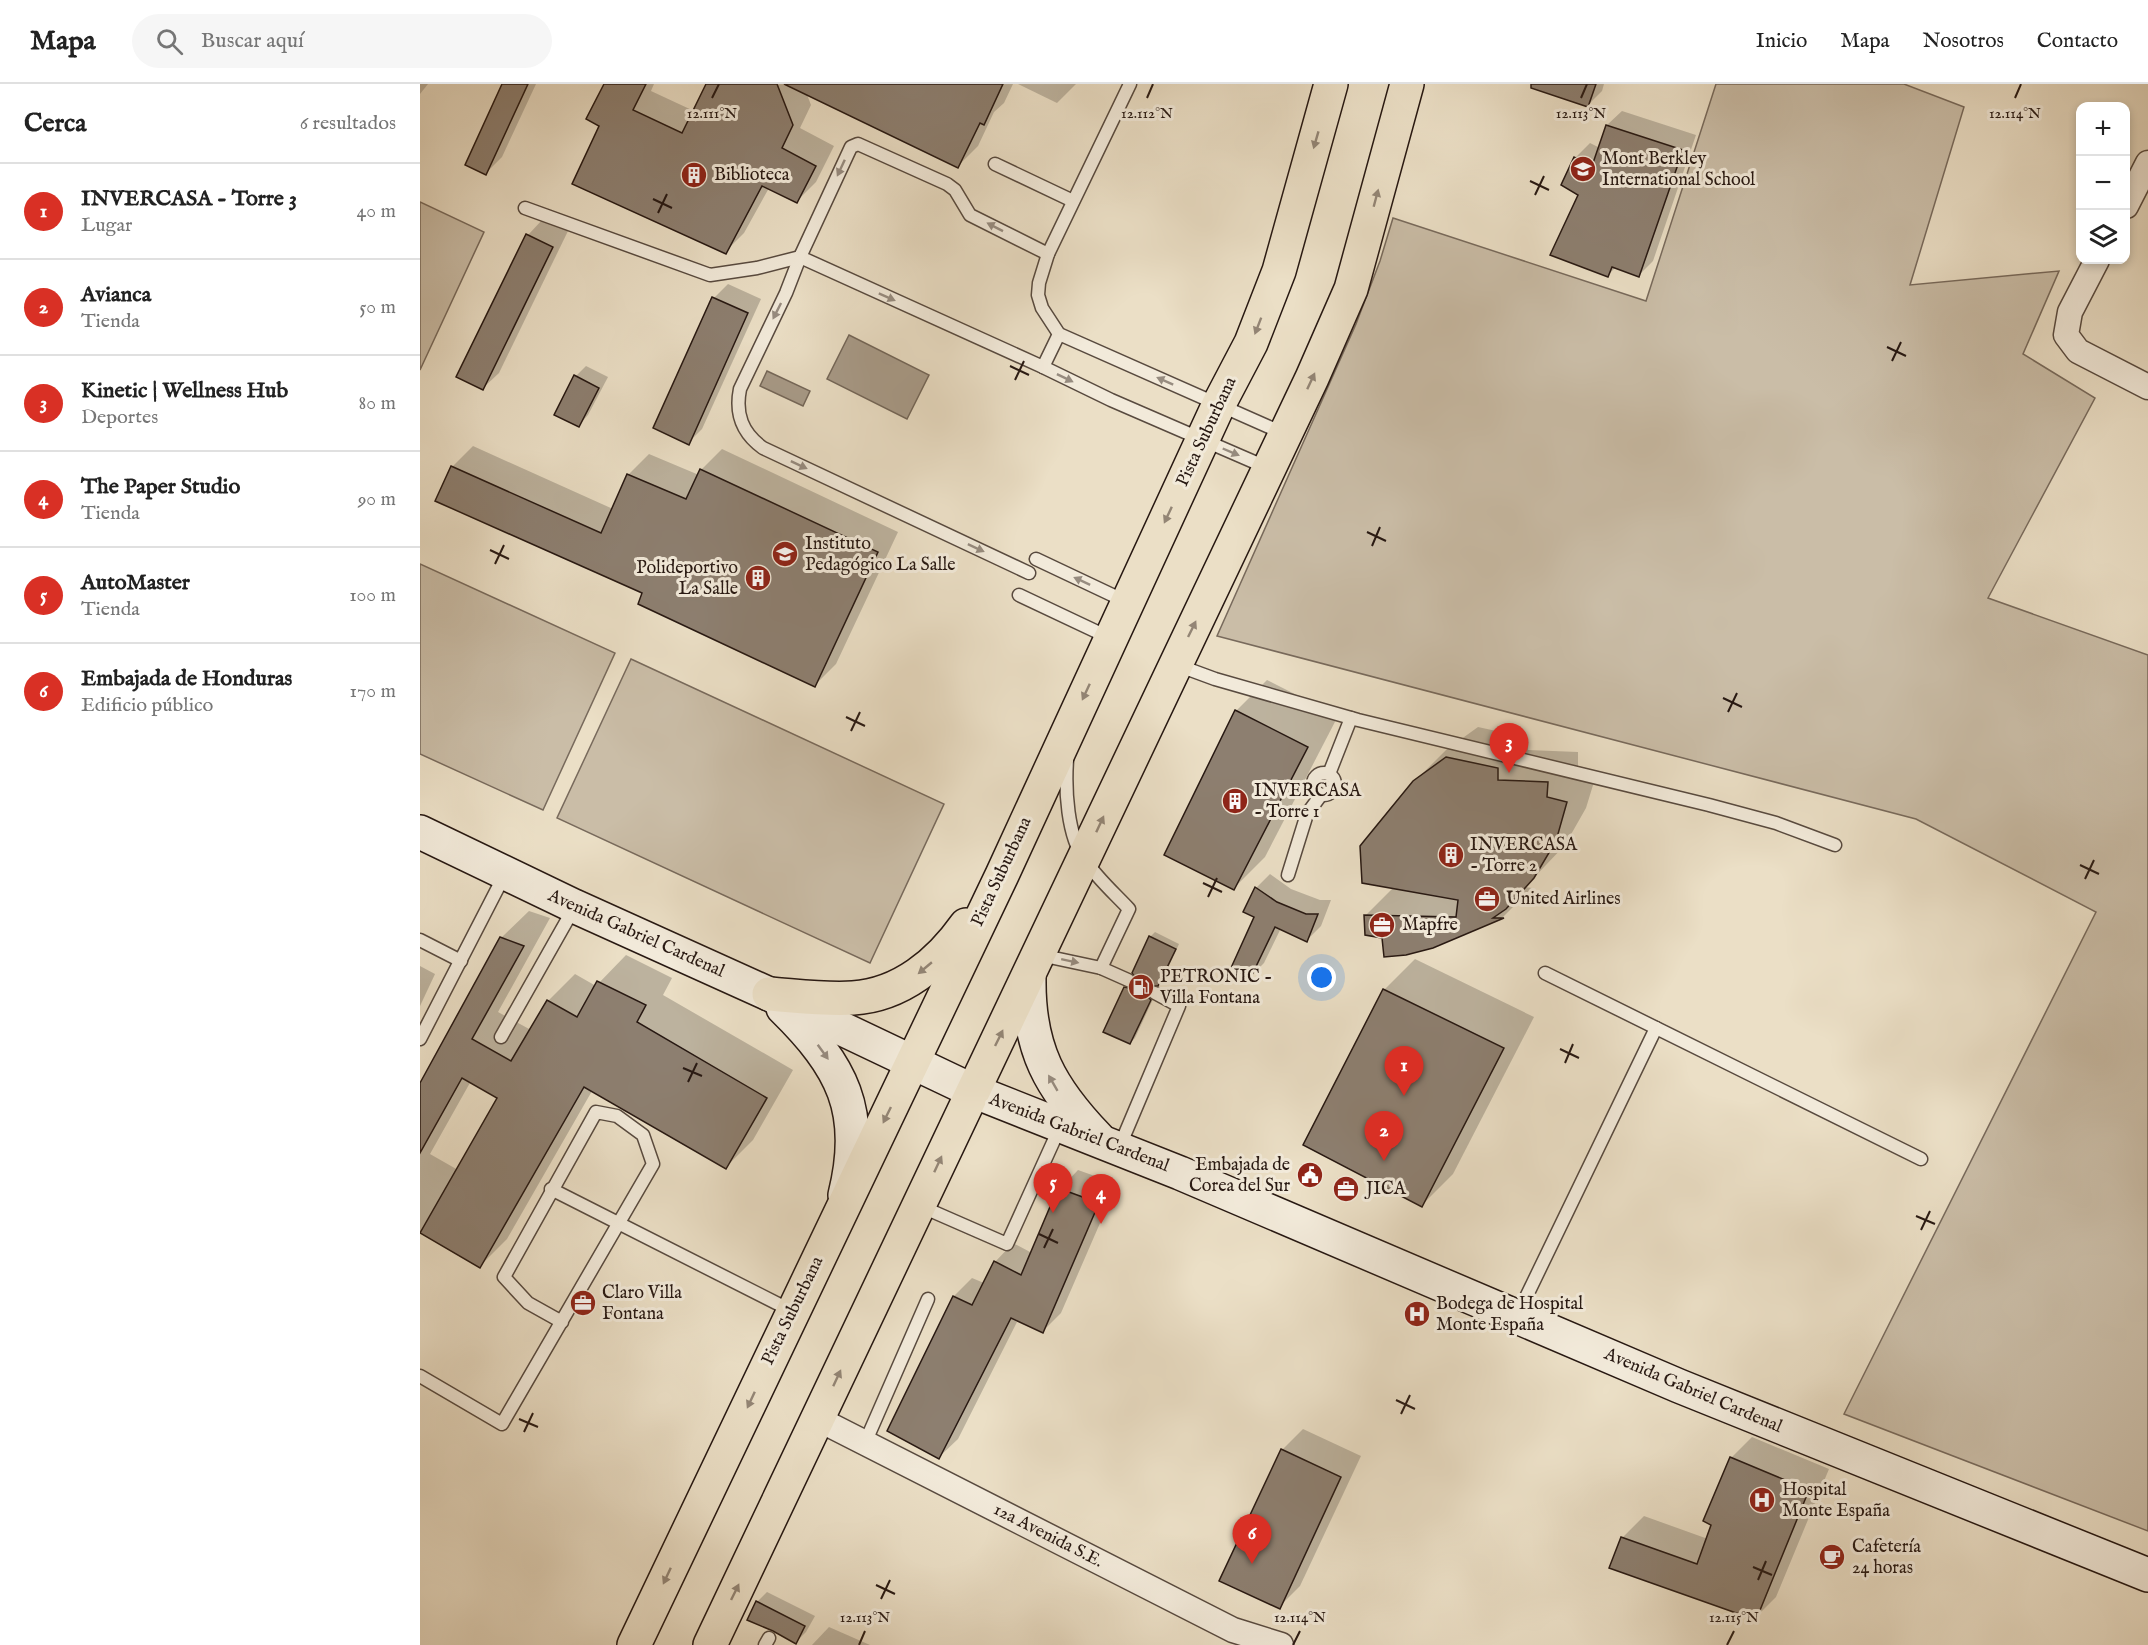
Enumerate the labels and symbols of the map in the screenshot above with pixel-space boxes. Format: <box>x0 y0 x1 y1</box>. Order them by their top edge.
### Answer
text: 12.111°N <box>687 104 737 123</box>
text: 12.112°N <box>1121 104 1173 123</box>
text: 12.113°N <box>1556 104 1606 123</box>
text: 12.114°N <box>1989 104 2041 123</box>
one-way arrow <box>1310 131 1320 149</box>
place label: Mont Berkley International School <box>1602 148 1755 192</box>
school or university icon: Mont Berkley International School <box>1568 154 1598 184</box>
one-way arrow <box>837 159 846 176</box>
building icon: Biblioteca <box>679 160 709 190</box>
place label: Biblioteca <box>714 164 790 187</box>
one-way arrow <box>1371 189 1381 207</box>
one-way arrow <box>987 223 1004 232</box>
one-way arrow <box>879 292 897 302</box>
one-way arrow <box>772 303 782 320</box>
one-way arrow <box>1252 318 1262 336</box>
one-way arrow <box>1056 373 1073 382</box>
street label: Pista Suburbana <box>1172 373 1243 490</box>
one-way arrow <box>1306 373 1315 390</box>
one-way arrow <box>1156 375 1174 385</box>
one-way arrow <box>1223 447 1241 457</box>
one-way arrow <box>791 461 808 470</box>
one-way arrow <box>1164 506 1173 523</box>
place label: Instituto Pedagógico La Salle <box>805 533 956 577</box>
school or university icon: Instituto Pedagógico La Salle <box>770 539 800 569</box>
one-way arrow <box>967 544 984 553</box>
place label: Polideportivo La Salle <box>636 557 738 601</box>
building icon: Polideportivo La Salle <box>743 563 773 593</box>
one-way arrow <box>1073 576 1090 585</box>
one-way arrow <box>1187 620 1197 637</box>
one-way arrow <box>1082 683 1091 700</box>
pin: 3 <box>1490 724 1528 773</box>
place label: INVERCASA - Torre 1 <box>1254 780 1362 824</box>
building icon: INVERCASA - Torre 1 <box>1220 786 1250 816</box>
street label: Pista Suburbana <box>967 813 1038 930</box>
one-way arrow <box>1096 816 1105 833</box>
place label: INVERCASA - Torre 2 <box>1470 834 1578 878</box>
building icon: INVERCASA - Torre 2 <box>1436 840 1466 870</box>
street label: Avenida Gabriel Cardenal <box>543 884 728 983</box>
office icon: United Airlines <box>1472 884 1502 914</box>
place label: United Airlines <box>1506 888 1621 911</box>
office icon: Mapfre <box>1367 910 1397 940</box>
place label: Mapfre <box>1402 914 1458 937</box>
one-way arrow <box>1061 957 1080 966</box>
one-way arrow <box>917 962 933 975</box>
your location <box>1307 963 1336 992</box>
place label: PETRONIC - Villa Fontana <box>1159 966 1272 1010</box>
fuel station icon: PETRONIC - Villa Fontana <box>1126 972 1156 1002</box>
one-way arrow <box>994 1030 1003 1047</box>
one-way arrow <box>817 1044 829 1060</box>
pin: 1 <box>1384 1046 1424 1096</box>
one-way arrow <box>1049 1074 1059 1091</box>
street label: Avenida Gabriel Cardenal <box>985 1088 1172 1178</box>
one-way arrow <box>883 1107 892 1124</box>
pin: 2 <box>1364 1112 1404 1161</box>
place label: Embajada de Corea del Sur <box>1189 1154 1290 1198</box>
one-way arrow <box>934 1155 943 1172</box>
public building icon: Embajada de Corea del Sur <box>1295 1160 1325 1190</box>
pin: 5 <box>1034 1164 1072 1213</box>
pin: 4 <box>1082 1174 1120 1224</box>
office icon: JICA <box>1331 1174 1361 1204</box>
place label: JICA <box>1364 1178 1407 1201</box>
street label: Pista Suburbana <box>757 1253 829 1369</box>
place label: Claro Villa Fontana <box>602 1282 682 1326</box>
office icon: Claro Villa Fontana <box>568 1288 598 1318</box>
place label: Bodega de Hospital Monte España <box>1436 1293 1583 1337</box>
hospital icon: Bodega de Hospital Monte España <box>1402 1299 1432 1329</box>
street label: Avenida Gabriel Cardenal <box>1600 1343 1786 1439</box>
one-way arrow <box>833 1370 842 1387</box>
one-way arrow <box>746 1391 755 1408</box>
place label: Hospital Monte España <box>1782 1479 1890 1523</box>
hospital icon: Hospital Monte España <box>1747 1485 1777 1515</box>
street label: 12a Avenida S.E. <box>989 1499 1107 1573</box>
pin: 6 <box>1232 1514 1272 1564</box>
place label: Cafetería 24 horas <box>1852 1536 1921 1580</box>
cafe icon: Cafetería 24 horas <box>1817 1542 1847 1572</box>
one-way arrow <box>663 1567 672 1584</box>
one-way arrow <box>730 1583 740 1601</box>
text: 12.113°N <box>840 1608 890 1627</box>
text: 12.114°N <box>1274 1608 1326 1627</box>
text: 12.115°N <box>1709 1608 1759 1627</box>

